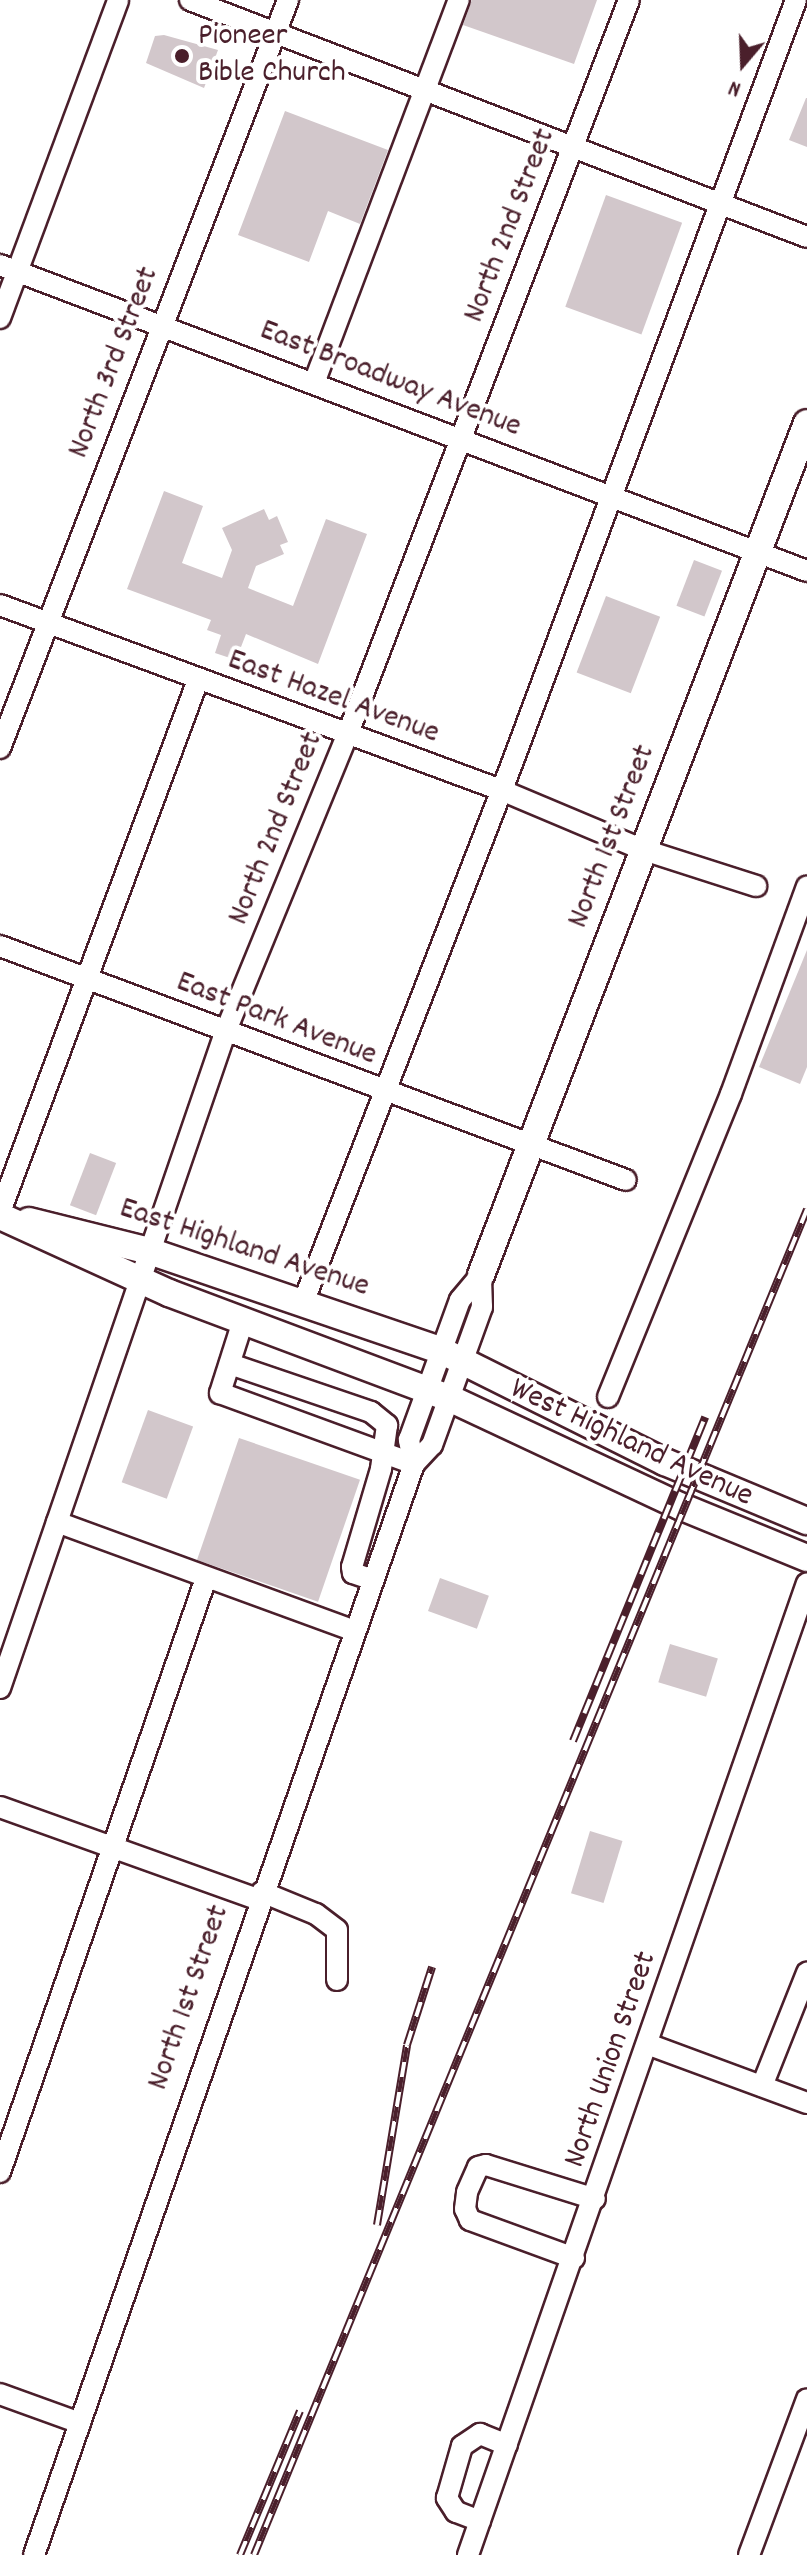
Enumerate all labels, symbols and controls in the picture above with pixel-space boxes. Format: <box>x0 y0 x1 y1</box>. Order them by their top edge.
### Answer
place label: Pioneer Bible Church <box>198 19 346 94</box>
north arrow <box>703 24 783 104</box>
marker: Pioneer Bible Church <box>173 47 191 65</box>
text: N <box>725 71 745 104</box>
street label: North 2nd Street <box>456 124 566 328</box>
street label: North 3rd Street <box>61 262 169 464</box>
street label: East Broadway Avenue <box>254 312 526 448</box>
street label: East Hazel Avenue <box>222 642 444 754</box>
street label: North 2nd Street <box>221 727 333 931</box>
street label: North 1st Street <box>560 740 666 934</box>
street label: East Park Avenue <box>170 964 382 1076</box>
street label: East Highland Avenue <box>114 1191 374 1307</box>
street label: West Highland Avenue <box>504 1371 758 1517</box>
street label: North 1st Street <box>140 1900 240 2096</box>
street label: North Union Street <box>557 1947 667 2173</box>

